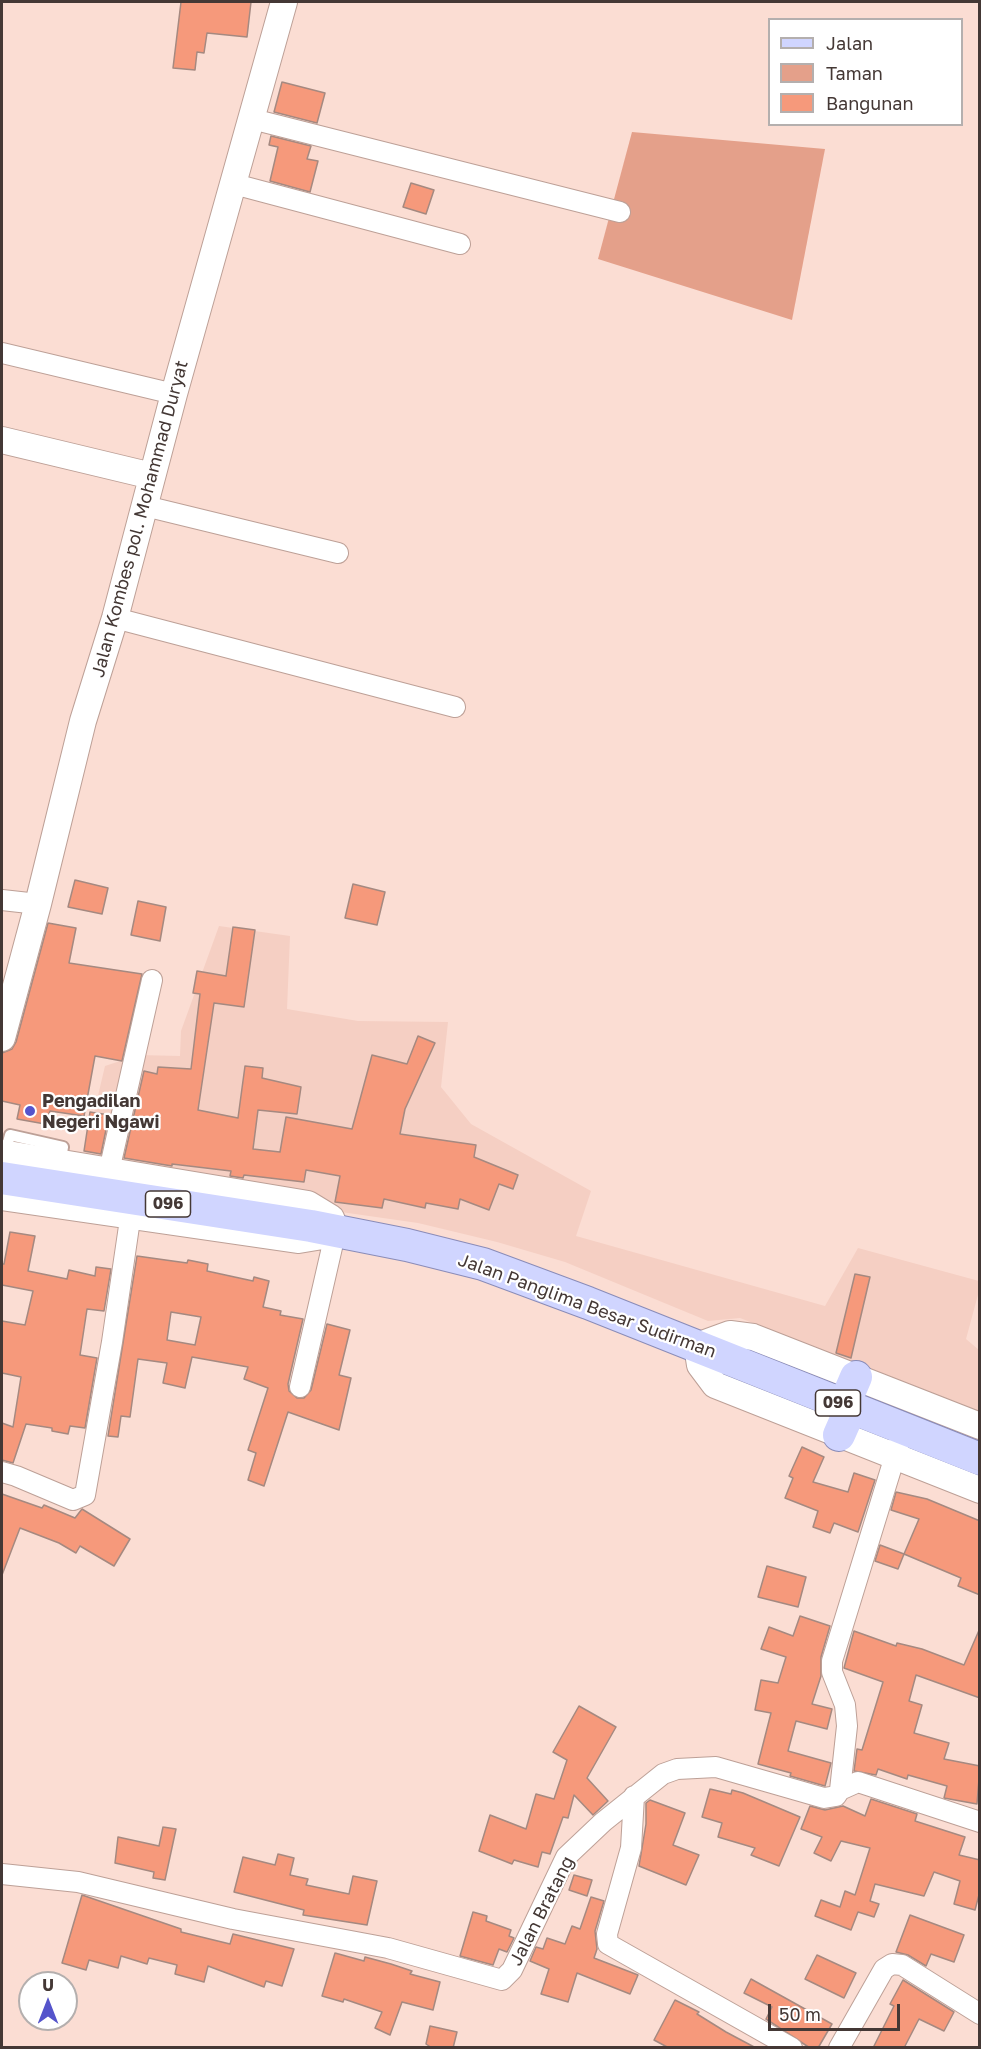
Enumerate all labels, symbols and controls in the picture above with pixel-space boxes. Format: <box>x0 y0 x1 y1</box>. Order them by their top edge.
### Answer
legend <box>768 18 963 126</box>
text: Jalan <box>826 32 873 54</box>
text: Taman <box>826 62 883 84</box>
text: Bangunan <box>826 92 914 114</box>
street label: Jalan Kombes pol. Mohammad Duryat <box>87 358 193 680</box>
place label: Pengadilan Negeri Ngawi <box>42 1090 159 1132</box>
marker: Pengadilan Negeri Ngawi <box>23 1104 37 1118</box>
road number: 096 <box>146 1191 190 1217</box>
street label: Jalan Panglima Besar Sudirman <box>455 1249 719 1363</box>
road number: 096 <box>816 1390 860 1416</box>
street label: Jalan Bratang <box>505 1853 579 1969</box>
north arrow <box>18 1971 78 2031</box>
text: U <box>42 1975 54 1995</box>
scale bar <box>771 1992 903 2030</box>
text: 50 m <box>779 2003 821 2025</box>

